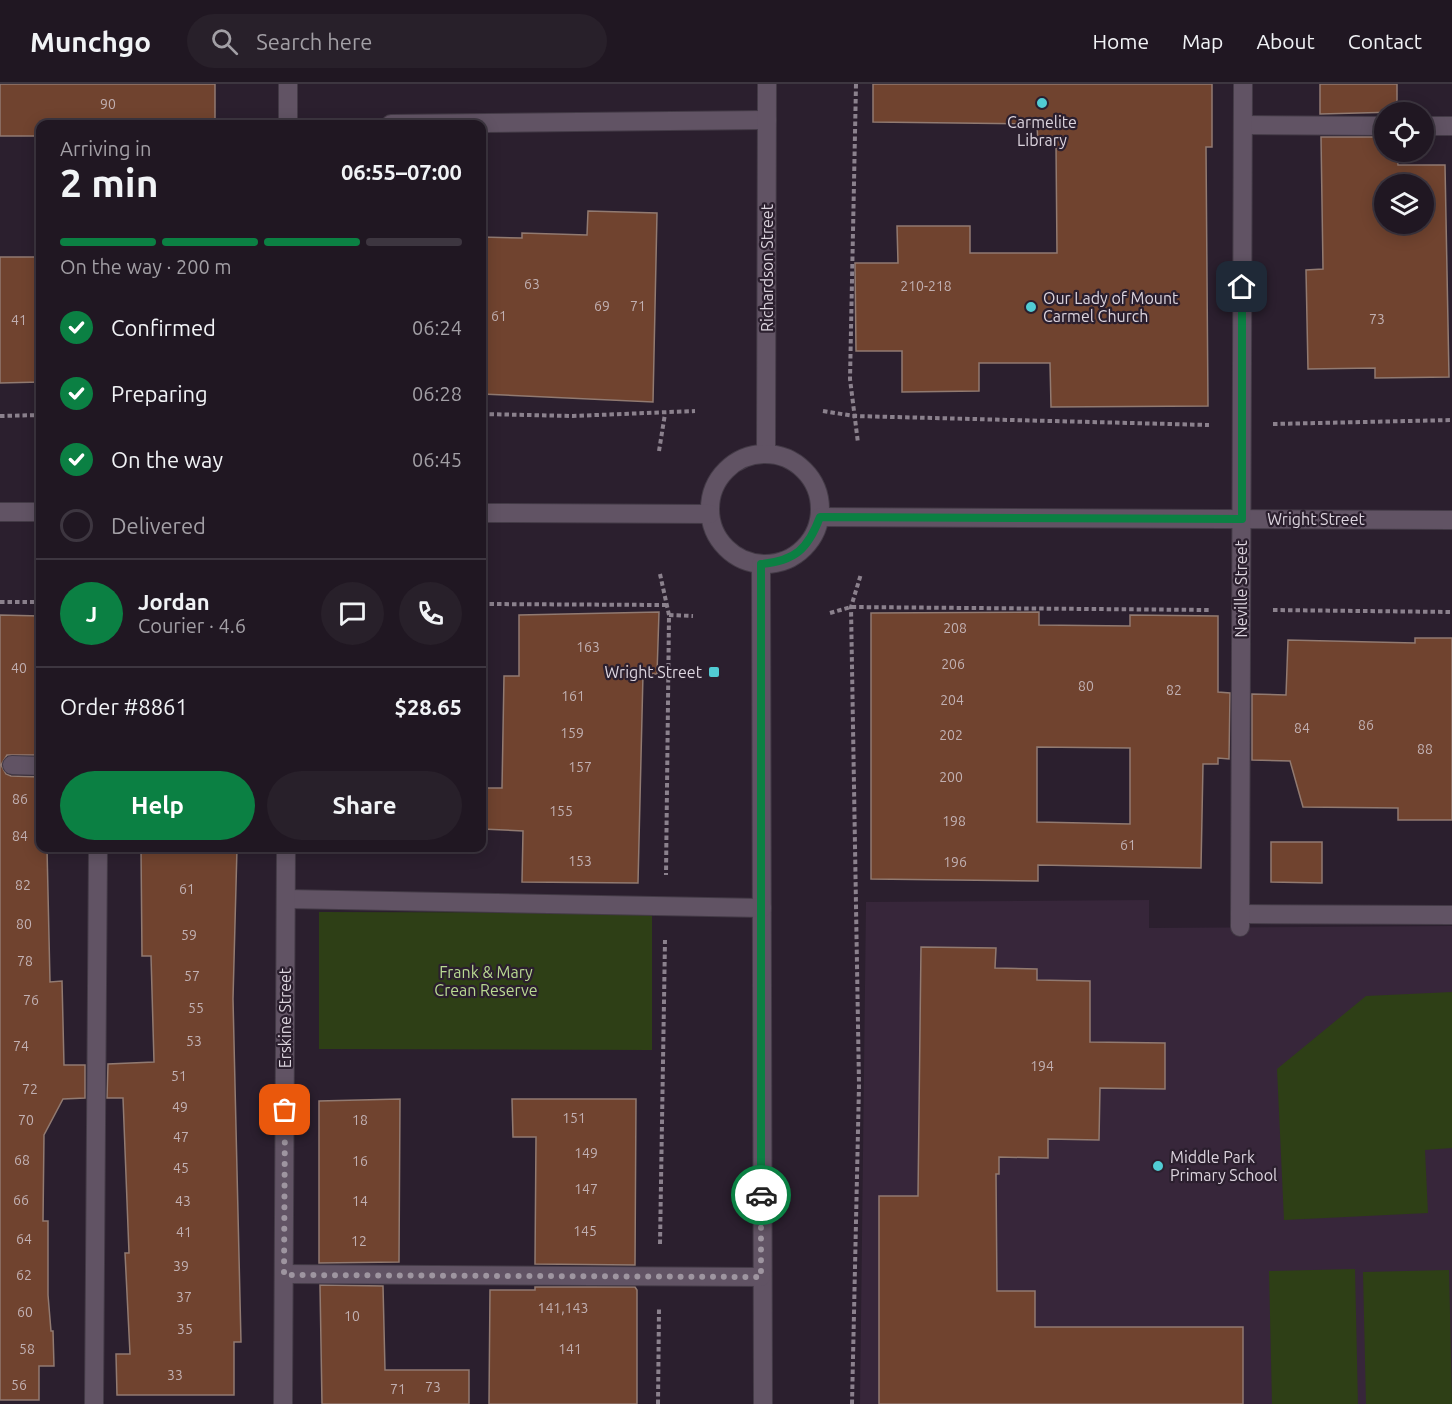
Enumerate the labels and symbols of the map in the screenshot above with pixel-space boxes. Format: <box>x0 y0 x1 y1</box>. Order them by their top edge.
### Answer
house number: 90 <box>100 96 116 112</box>
marker: Carmelite Library <box>1035 96 1049 110</box>
place label: Carmelite Library <box>1007 113 1077 149</box>
street label: Richardson Street <box>758 203 776 332</box>
pin <box>1216 261 1267 312</box>
house number: 63 <box>524 276 540 292</box>
house number: 210-218 <box>900 278 952 294</box>
place label: Our Lady of Mount Carmel Church <box>1043 289 1179 325</box>
house number: 69 <box>594 298 610 314</box>
house number: 71 <box>630 298 646 314</box>
marker: Our Lady of Mount Carmel Church <box>1024 300 1038 314</box>
house number: 61 <box>491 308 507 324</box>
house number: 73 <box>1369 311 1385 327</box>
house number: 41 <box>11 312 27 328</box>
street label: Wright Street <box>1267 510 1365 528</box>
street label: Neville Street <box>1232 540 1250 638</box>
house number: 208 <box>943 620 967 636</box>
house number: 163 <box>576 639 600 655</box>
house number: 206 <box>941 656 965 672</box>
house number: 40 <box>11 660 27 676</box>
place label: Wright Street <box>604 663 703 681</box>
marker: Wright Street <box>707 665 721 679</box>
house number: 80 <box>1078 678 1094 694</box>
house number: 82 <box>1166 682 1182 698</box>
house number: 161 <box>561 688 585 704</box>
house number: 204 <box>940 692 964 708</box>
house number: 86 <box>1358 717 1374 733</box>
house number: 84 <box>1294 720 1310 736</box>
house number: 159 <box>560 725 584 741</box>
house number: 202 <box>939 727 963 743</box>
house number: 88 <box>1417 741 1433 757</box>
house number: 157 <box>568 759 592 775</box>
house number: 200 <box>939 769 963 785</box>
house number: 86 <box>12 791 28 807</box>
house number: 155 <box>549 803 573 819</box>
house number: 198 <box>942 813 966 829</box>
house number: 84 <box>12 828 28 844</box>
house number: 61 <box>1120 837 1136 853</box>
house number: 153 <box>568 853 592 869</box>
house number: 196 <box>943 854 967 870</box>
house number: 82 <box>15 877 31 893</box>
house number: 61 <box>179 881 195 897</box>
house number: 80 <box>16 916 32 932</box>
house number: 59 <box>181 927 197 943</box>
house number: 78 <box>17 953 33 969</box>
park label: Frank & Mary Crean Reserve <box>434 963 538 999</box>
street label: Erskine Street <box>276 967 294 1068</box>
house number: 57 <box>184 968 200 984</box>
house number: 76 <box>23 992 39 1008</box>
house number: 55 <box>188 1000 204 1016</box>
house number: 53 <box>186 1033 202 1049</box>
house number: 74 <box>13 1038 29 1054</box>
house number: 194 <box>1030 1058 1054 1074</box>
house number: 51 <box>171 1068 187 1084</box>
house number: 72 <box>22 1081 38 1097</box>
pin <box>259 1084 310 1135</box>
house number: 49 <box>172 1099 188 1115</box>
house number: 151 <box>562 1110 586 1126</box>
house number: 70 <box>18 1112 34 1128</box>
house number: 18 <box>352 1112 368 1128</box>
house number: 47 <box>173 1129 189 1145</box>
house number: 149 <box>574 1145 598 1161</box>
place label: Middle Park Primary School <box>1170 1148 1277 1184</box>
house number: 68 <box>14 1152 30 1168</box>
house number: 16 <box>352 1153 368 1169</box>
marker: Middle Park Primary School <box>1151 1159 1165 1173</box>
house number: 45 <box>173 1160 189 1176</box>
courier <box>731 1165 791 1225</box>
house number: 147 <box>574 1181 598 1197</box>
house number: 66 <box>13 1192 29 1208</box>
house number: 43 <box>175 1193 191 1209</box>
house number: 14 <box>352 1193 368 1209</box>
house number: 145 <box>573 1223 597 1239</box>
house number: 41 <box>176 1224 192 1240</box>
house number: 64 <box>16 1231 32 1247</box>
house number: 12 <box>351 1233 367 1249</box>
house number: 39 <box>173 1258 189 1274</box>
house number: 62 <box>16 1267 32 1283</box>
house number: 37 <box>176 1289 192 1305</box>
house number: 141,143 <box>538 1300 588 1316</box>
house number: 60 <box>17 1304 33 1320</box>
house number: 10 <box>344 1308 360 1324</box>
house number: 35 <box>177 1321 193 1337</box>
house number: 58 <box>19 1341 35 1357</box>
house number: 141 <box>558 1341 582 1357</box>
house number: 33 <box>167 1367 183 1383</box>
house number: 56 <box>11 1377 27 1393</box>
house number: 73 <box>425 1379 441 1395</box>
house number: 71 <box>390 1381 406 1397</box>

